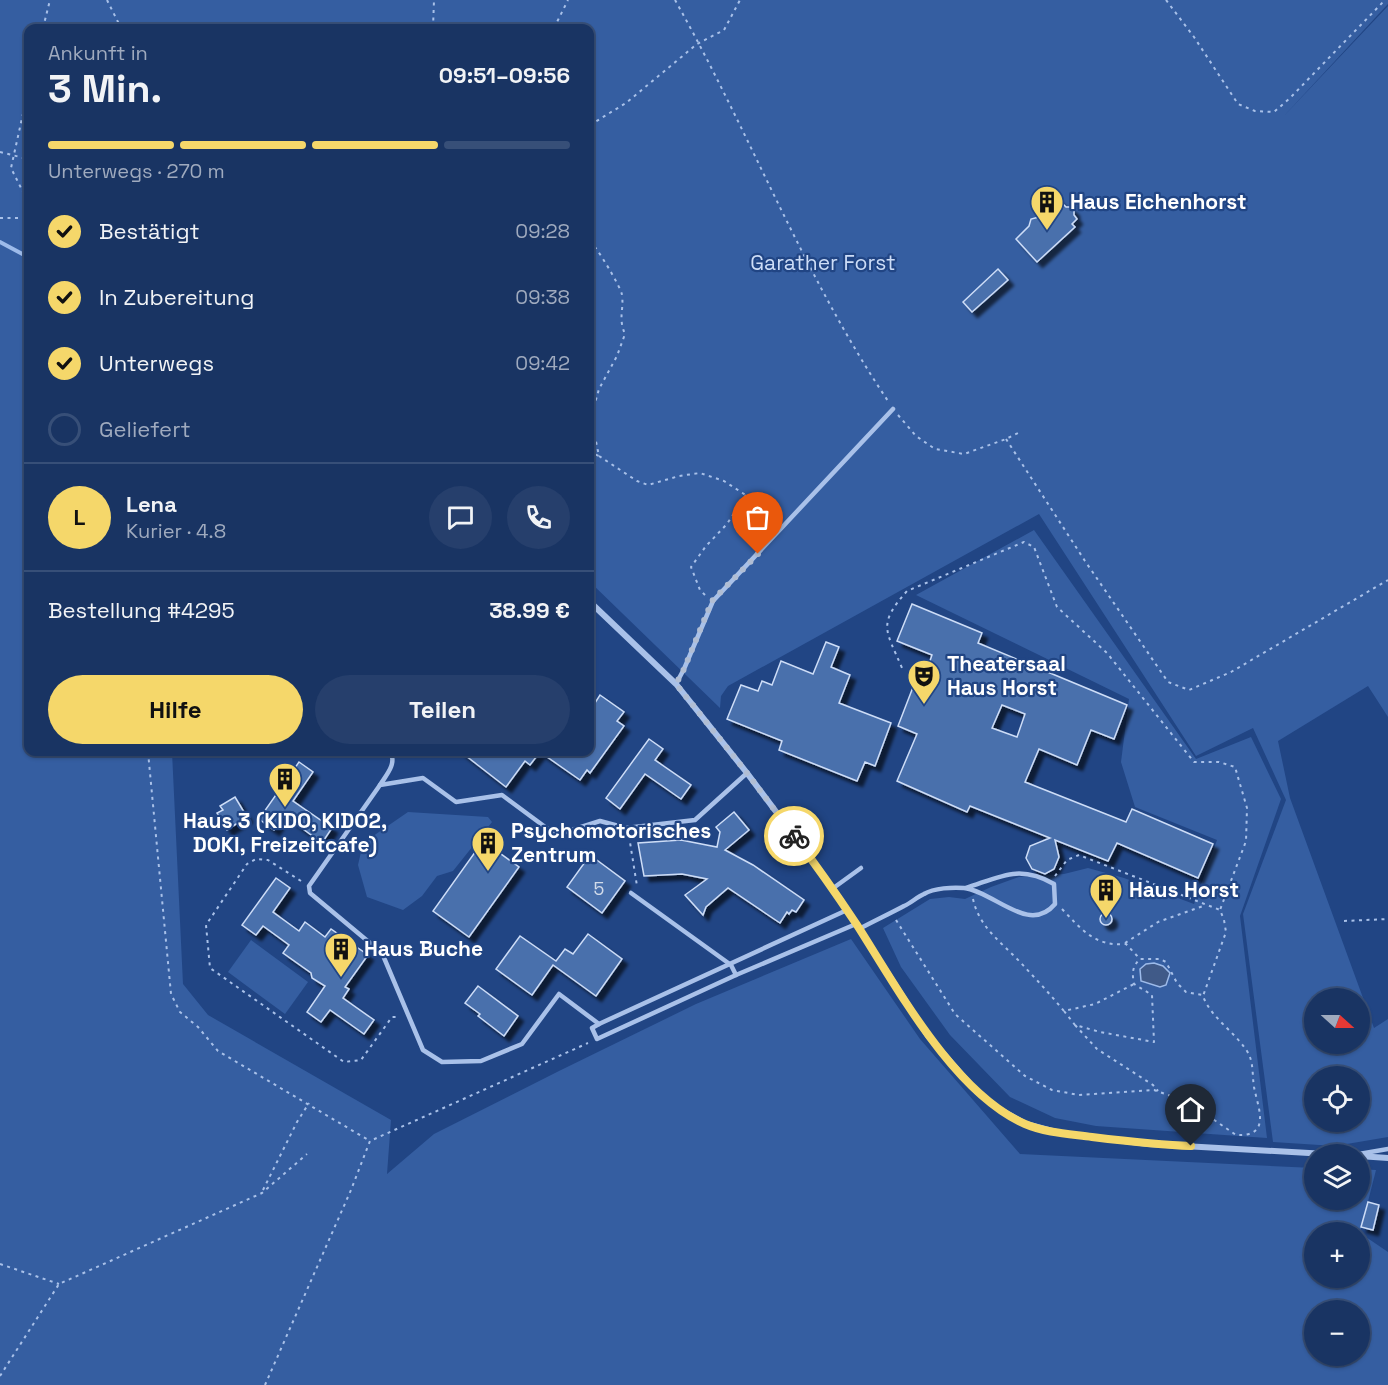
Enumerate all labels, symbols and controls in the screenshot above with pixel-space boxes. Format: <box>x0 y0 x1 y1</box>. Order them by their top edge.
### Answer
text: Ankunft in <box>48 40 148 66</box>
text: 09:51–09:56 <box>439 61 570 89</box>
text: 3 Min. <box>48 64 162 113</box>
text: Unterwegs · 270 m <box>48 158 225 184</box>
building icon: Haus Eichenhorst <box>1029 184 1065 231</box>
place label: Haus Eichenhorst <box>1070 188 1247 215</box>
icon: check <box>48 215 81 248</box>
text: Bestätigt <box>99 217 200 245</box>
text: 09:28 <box>515 218 570 244</box>
park label: Garather Forst <box>750 249 896 276</box>
icon: check <box>48 281 81 314</box>
text: In Zubereitung <box>99 283 254 311</box>
text: 09:38 <box>515 284 570 310</box>
icon: check <box>48 347 81 380</box>
text: Unterwegs <box>99 349 214 377</box>
text: 09:42 <box>515 350 570 376</box>
text: Geliefert <box>99 415 191 443</box>
button: chat <box>429 486 492 549</box>
button: phone <box>507 486 570 549</box>
text: Lena <box>126 490 177 518</box>
pin <box>732 492 783 554</box>
icon: bag <box>741 501 774 534</box>
text: L <box>74 503 85 531</box>
text: Kurier · 4.8 <box>126 518 226 544</box>
text: Bestellung #4295 <box>48 596 235 624</box>
text: 38.99 € <box>489 596 570 624</box>
place label: Theatersaal Haus Horst <box>947 650 1066 701</box>
theatre icon: Theatersaal Haus Horst <box>906 658 942 705</box>
button: Hilfe <box>48 675 303 744</box>
button: Teilen <box>315 675 570 744</box>
building icon: Haus 3 (KIDO, KIDO2, DOKI, Freizeitcafe) <box>267 761 303 808</box>
courier <box>764 806 824 866</box>
place label: Haus 3 (KIDO, KIDO2, DOKI, Freizeitcafe) <box>183 807 387 858</box>
place label: Psychomotorisches Zentrum <box>511 817 711 868</box>
icon: bike <box>778 820 811 853</box>
building icon: Psychomotorisches Zentrum <box>470 825 506 872</box>
building icon: Haus Horst <box>1088 872 1124 919</box>
place label: Haus Horst <box>1129 876 1239 903</box>
house number: 5 <box>594 877 604 900</box>
building icon: Haus Buche <box>323 931 359 978</box>
place label: Haus Buche <box>364 935 483 962</box>
north arrow <box>1304 988 1370 1054</box>
map controls <box>1304 988 1370 1366</box>
button: locate <box>1304 1066 1370 1132</box>
pin <box>1165 1084 1216 1146</box>
icon: home <box>1174 1093 1207 1126</box>
button: layers <box>1304 1144 1370 1210</box>
button: + <box>1304 1222 1370 1288</box>
button: − <box>1304 1300 1370 1366</box>

